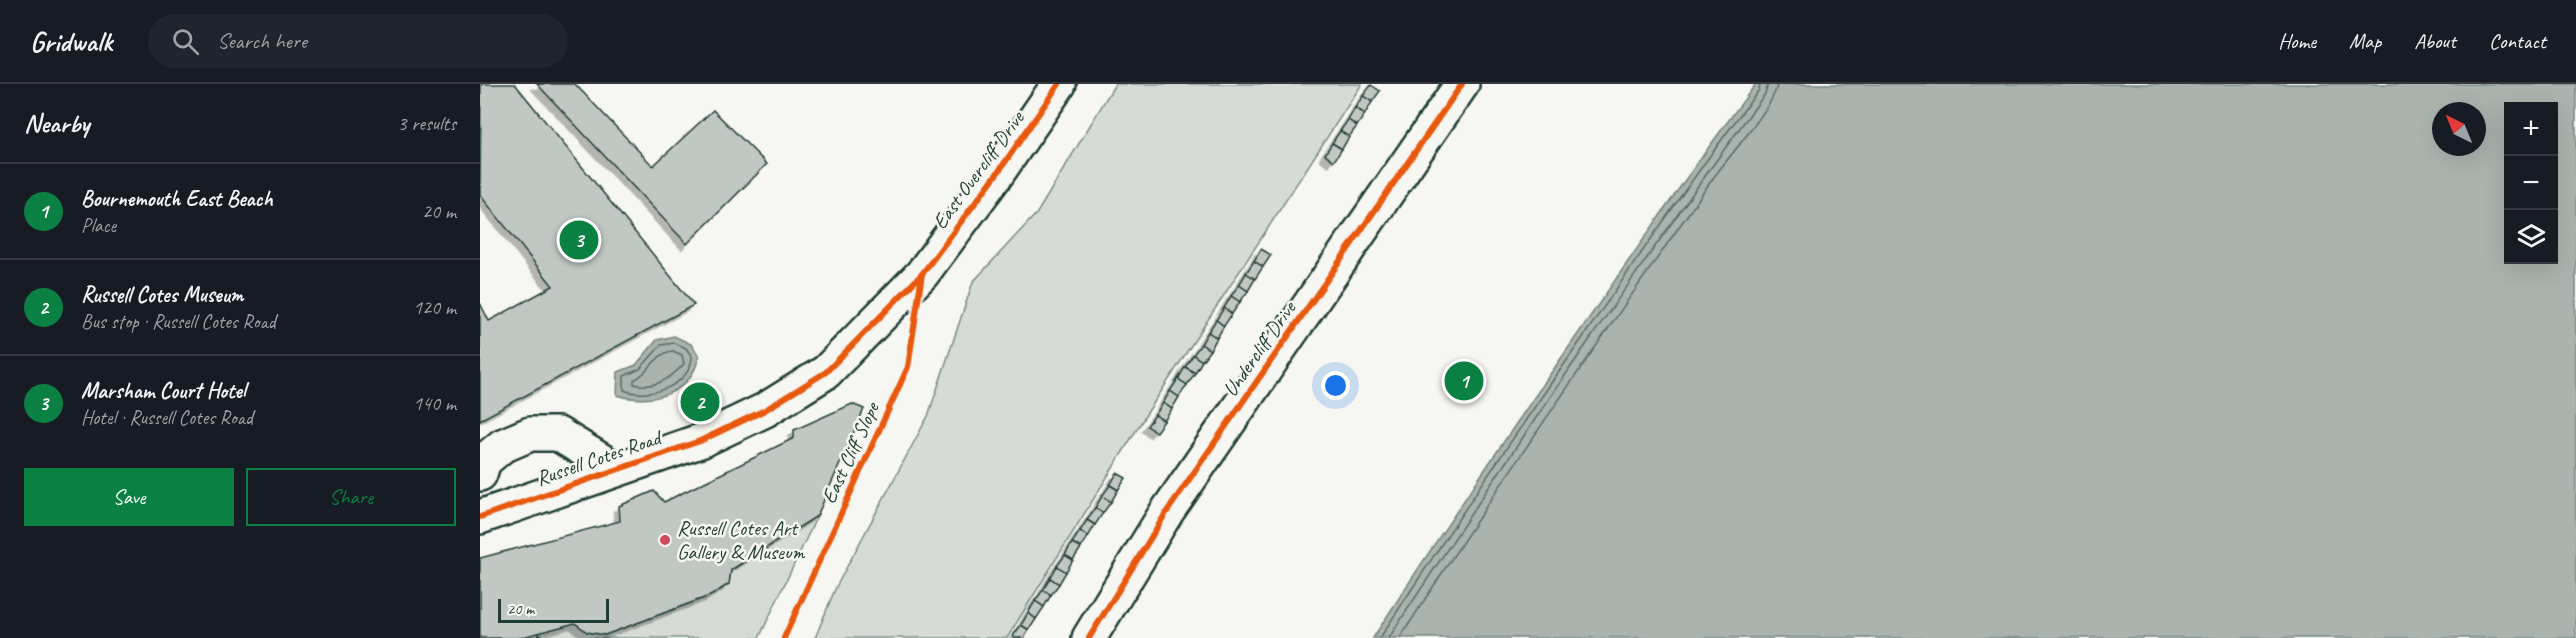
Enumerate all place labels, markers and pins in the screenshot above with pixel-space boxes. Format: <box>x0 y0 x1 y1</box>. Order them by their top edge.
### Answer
pin: 3 <box>560 218 598 262</box>
pin: 1 <box>1444 358 1484 404</box>
pin: 2 <box>680 380 720 424</box>
place label: Russell Cotes Art Gallery & Museum <box>677 515 805 565</box>
marker: Russell Cotes Art Gallery & Museum <box>658 533 672 547</box>

